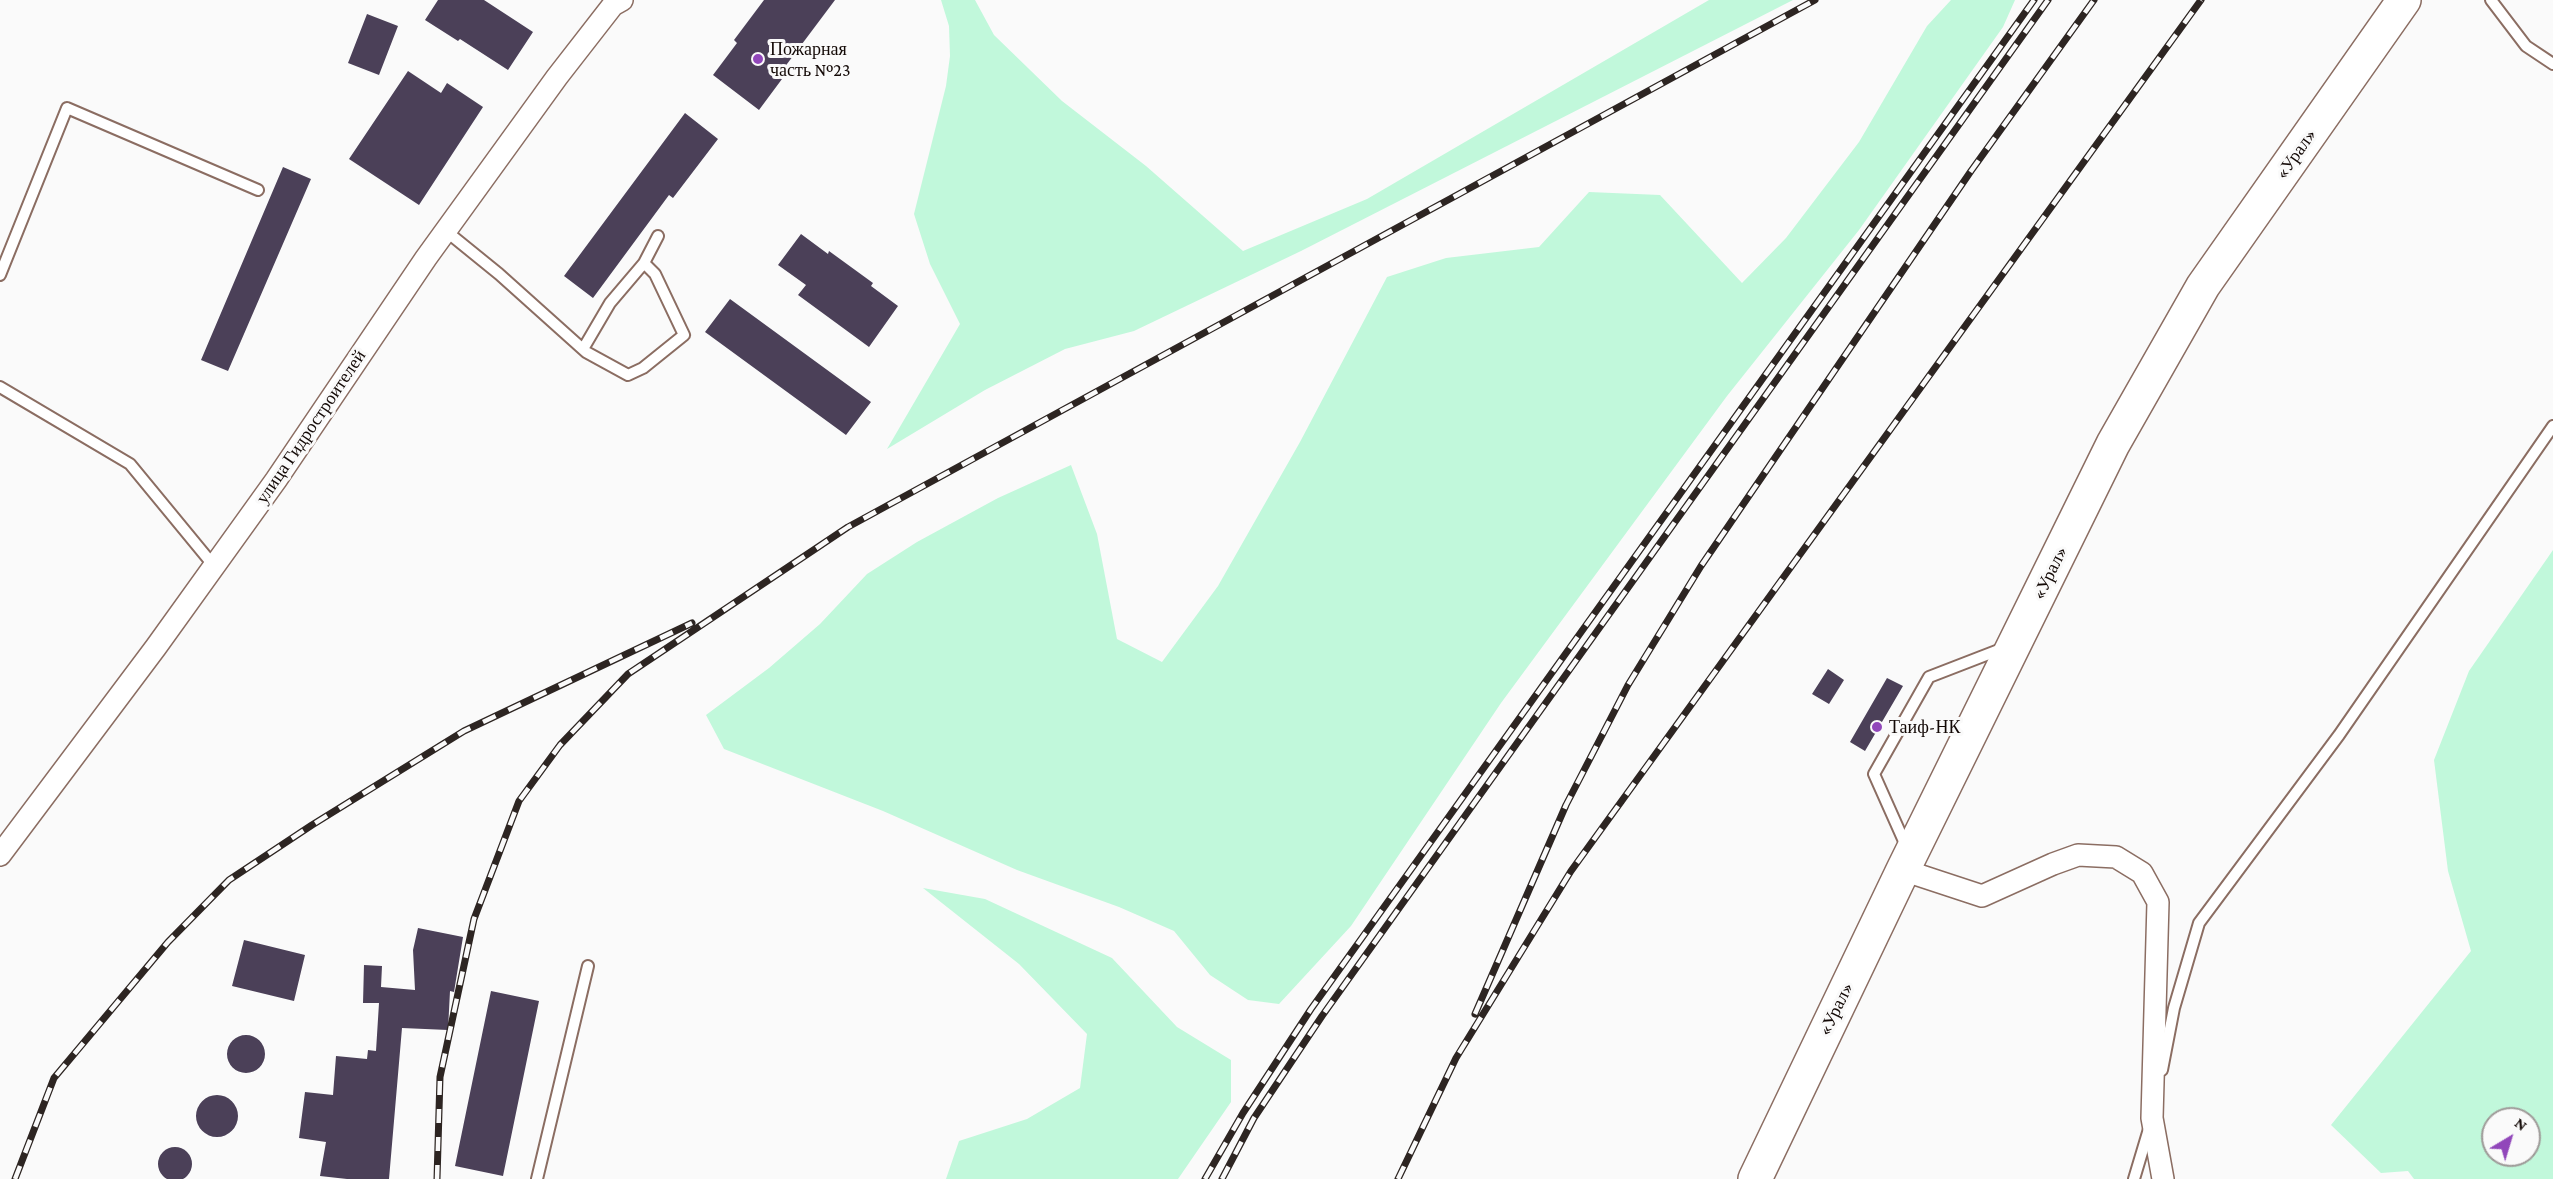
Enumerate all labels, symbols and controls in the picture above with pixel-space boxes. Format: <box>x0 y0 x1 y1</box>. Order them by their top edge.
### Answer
place label: Пожарная часть №23 <box>770 38 850 80</box>
marker: Пожарная часть №23 <box>751 52 765 66</box>
street label: «Урал» <box>2271 125 2321 183</box>
street label: улица Гидростроителей <box>251 346 371 508</box>
street label: «Урал» <box>2028 543 2072 603</box>
place label: Таиф-НК <box>1889 716 1960 738</box>
marker: Таиф-НК <box>1870 720 1884 734</box>
street label: «Урал» <box>1814 979 1858 1039</box>
north arrow <box>2481 1107 2541 1167</box>
text: N <box>2512 1114 2531 1134</box>

